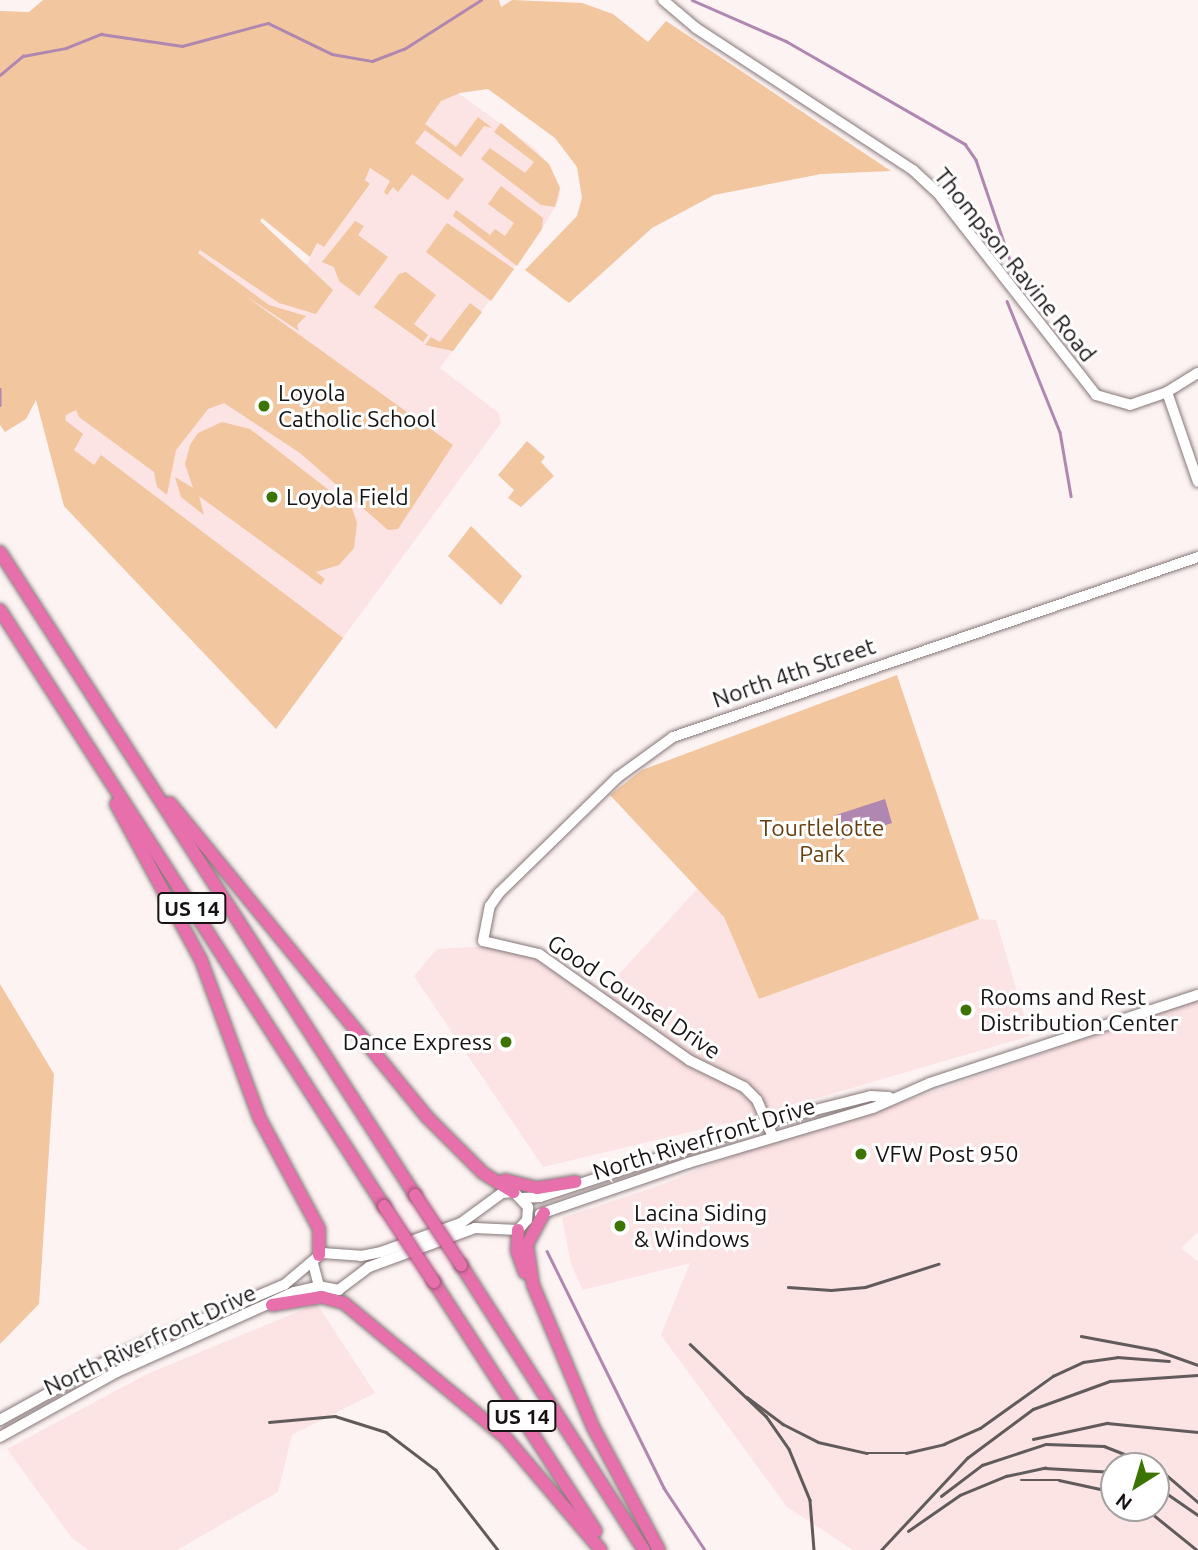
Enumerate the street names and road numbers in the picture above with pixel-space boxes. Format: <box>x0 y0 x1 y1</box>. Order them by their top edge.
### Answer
street label: Thompson Ravine Road <box>928 162 1102 368</box>
street label: North 4th Street <box>709 632 879 714</box>
road number: US 14 <box>157 890 227 926</box>
street label: Good Counsel Drive <box>542 929 726 1065</box>
street label: North Riverfront Drive <box>589 1092 819 1186</box>
street label: North Riverfront Drive <box>39 1279 261 1401</box>
road number: US 14 <box>487 1398 557 1434</box>

